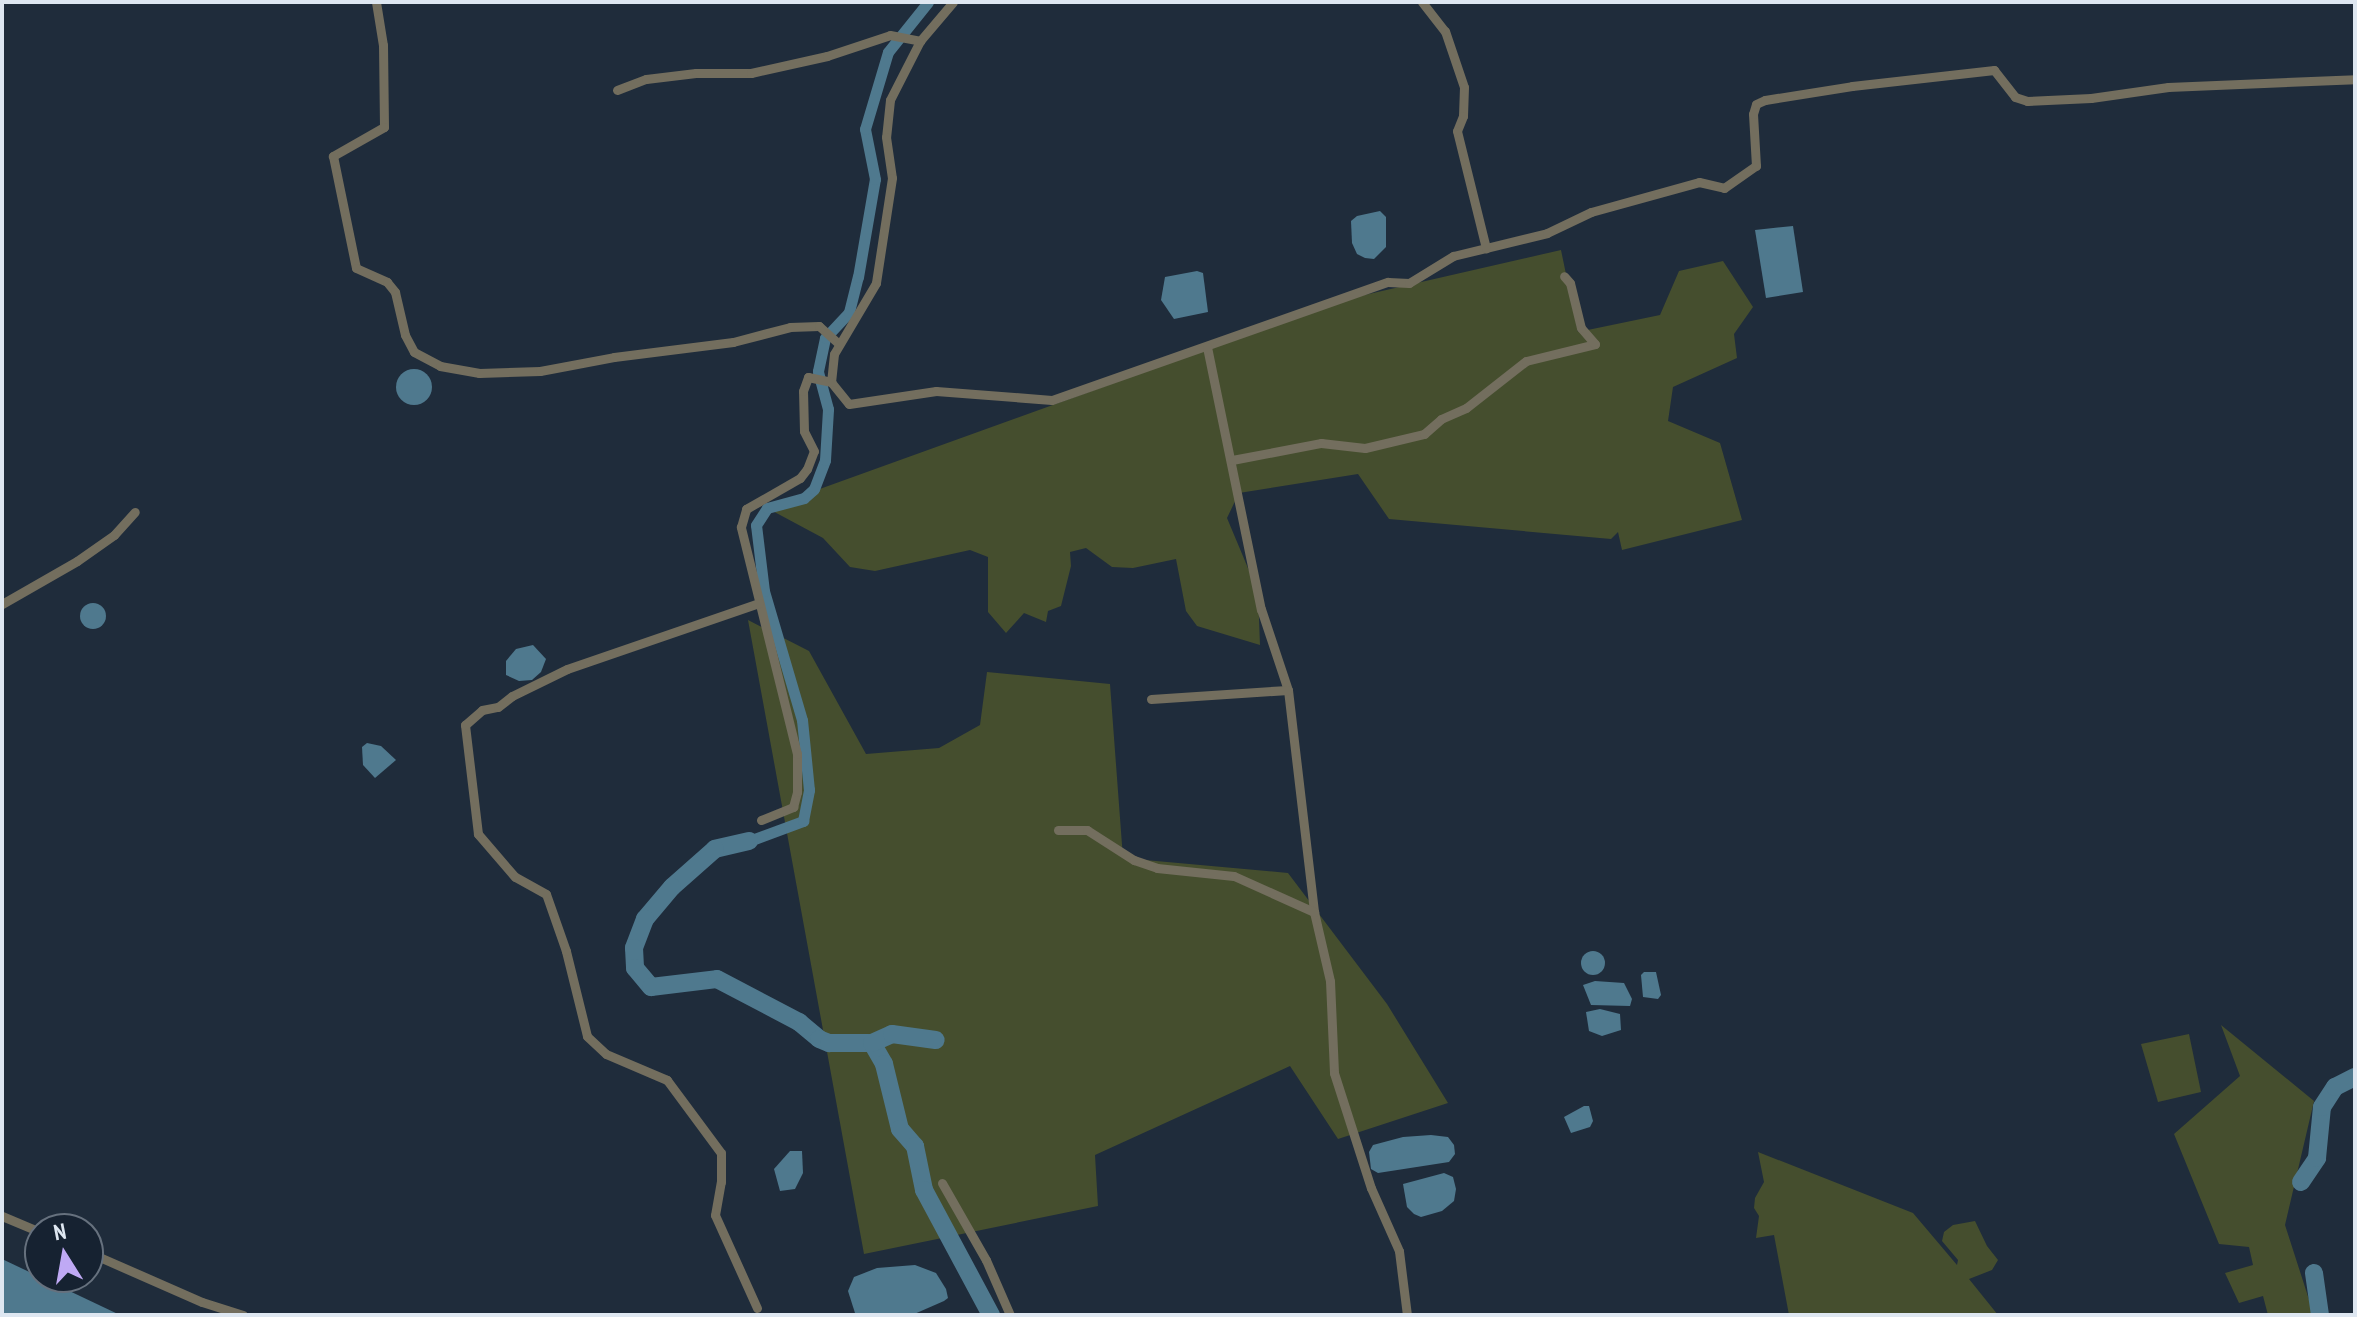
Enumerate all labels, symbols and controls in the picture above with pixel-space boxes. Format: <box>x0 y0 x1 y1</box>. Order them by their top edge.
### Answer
north arrow <box>24 1213 104 1293</box>
text: N <box>51 1217 68 1246</box>

